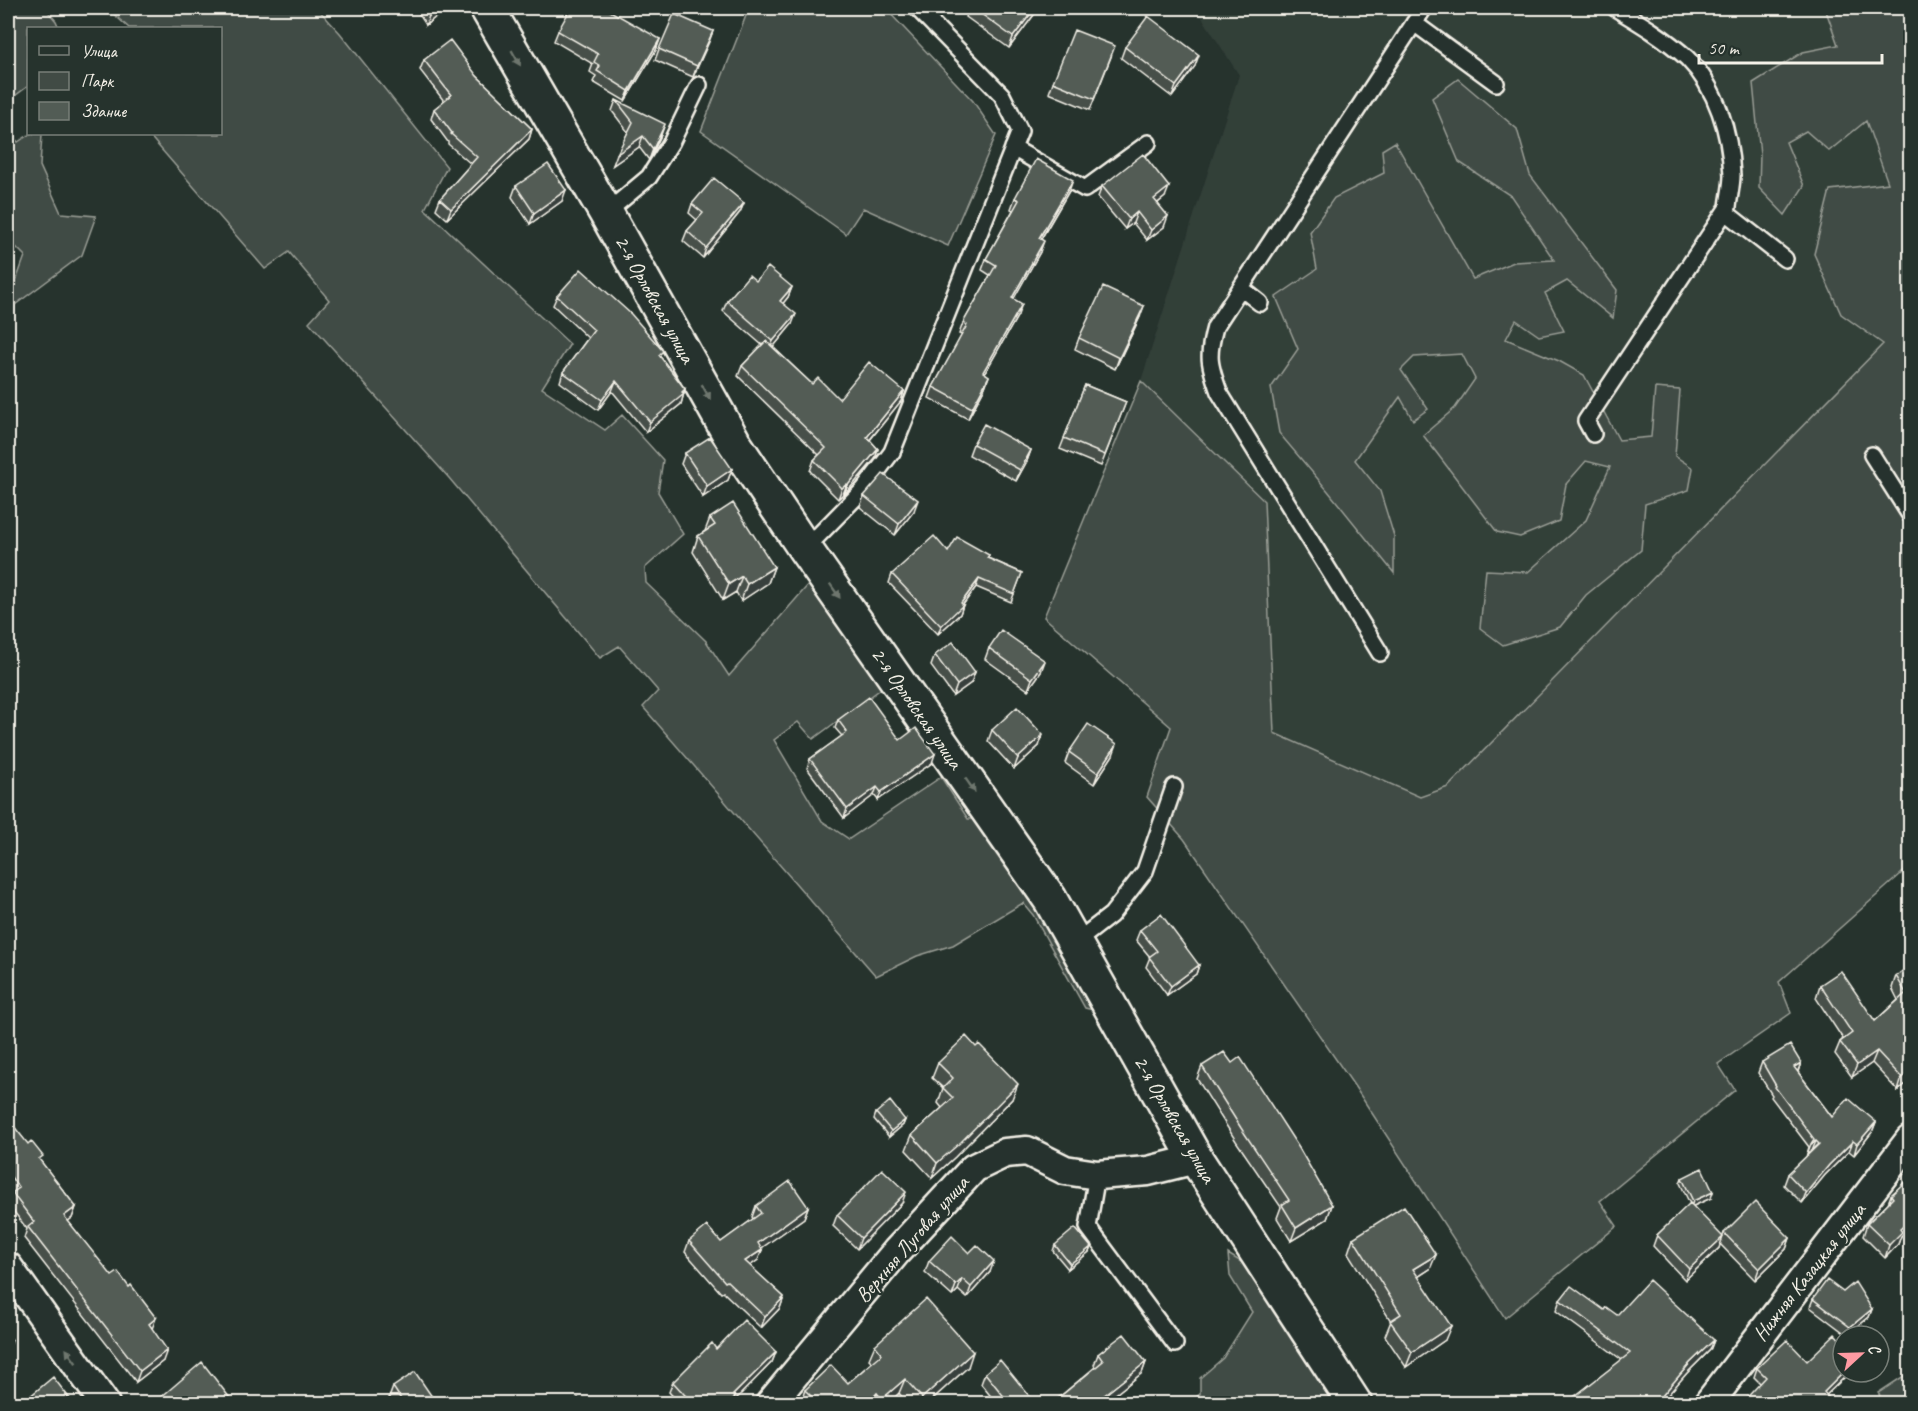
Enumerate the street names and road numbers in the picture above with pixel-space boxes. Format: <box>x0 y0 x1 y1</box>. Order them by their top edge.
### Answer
street label: 2-я Орловская улица <box>609 230 702 369</box>
street label: 2-я Орловская улица <box>865 642 970 775</box>
street label: 2-я Орловская улица <box>1128 1051 1223 1189</box>
street label: Верхняя Луговая улица <box>850 1169 975 1308</box>
street label: Нижняя Казацкая улица <box>1747 1196 1872 1346</box>

